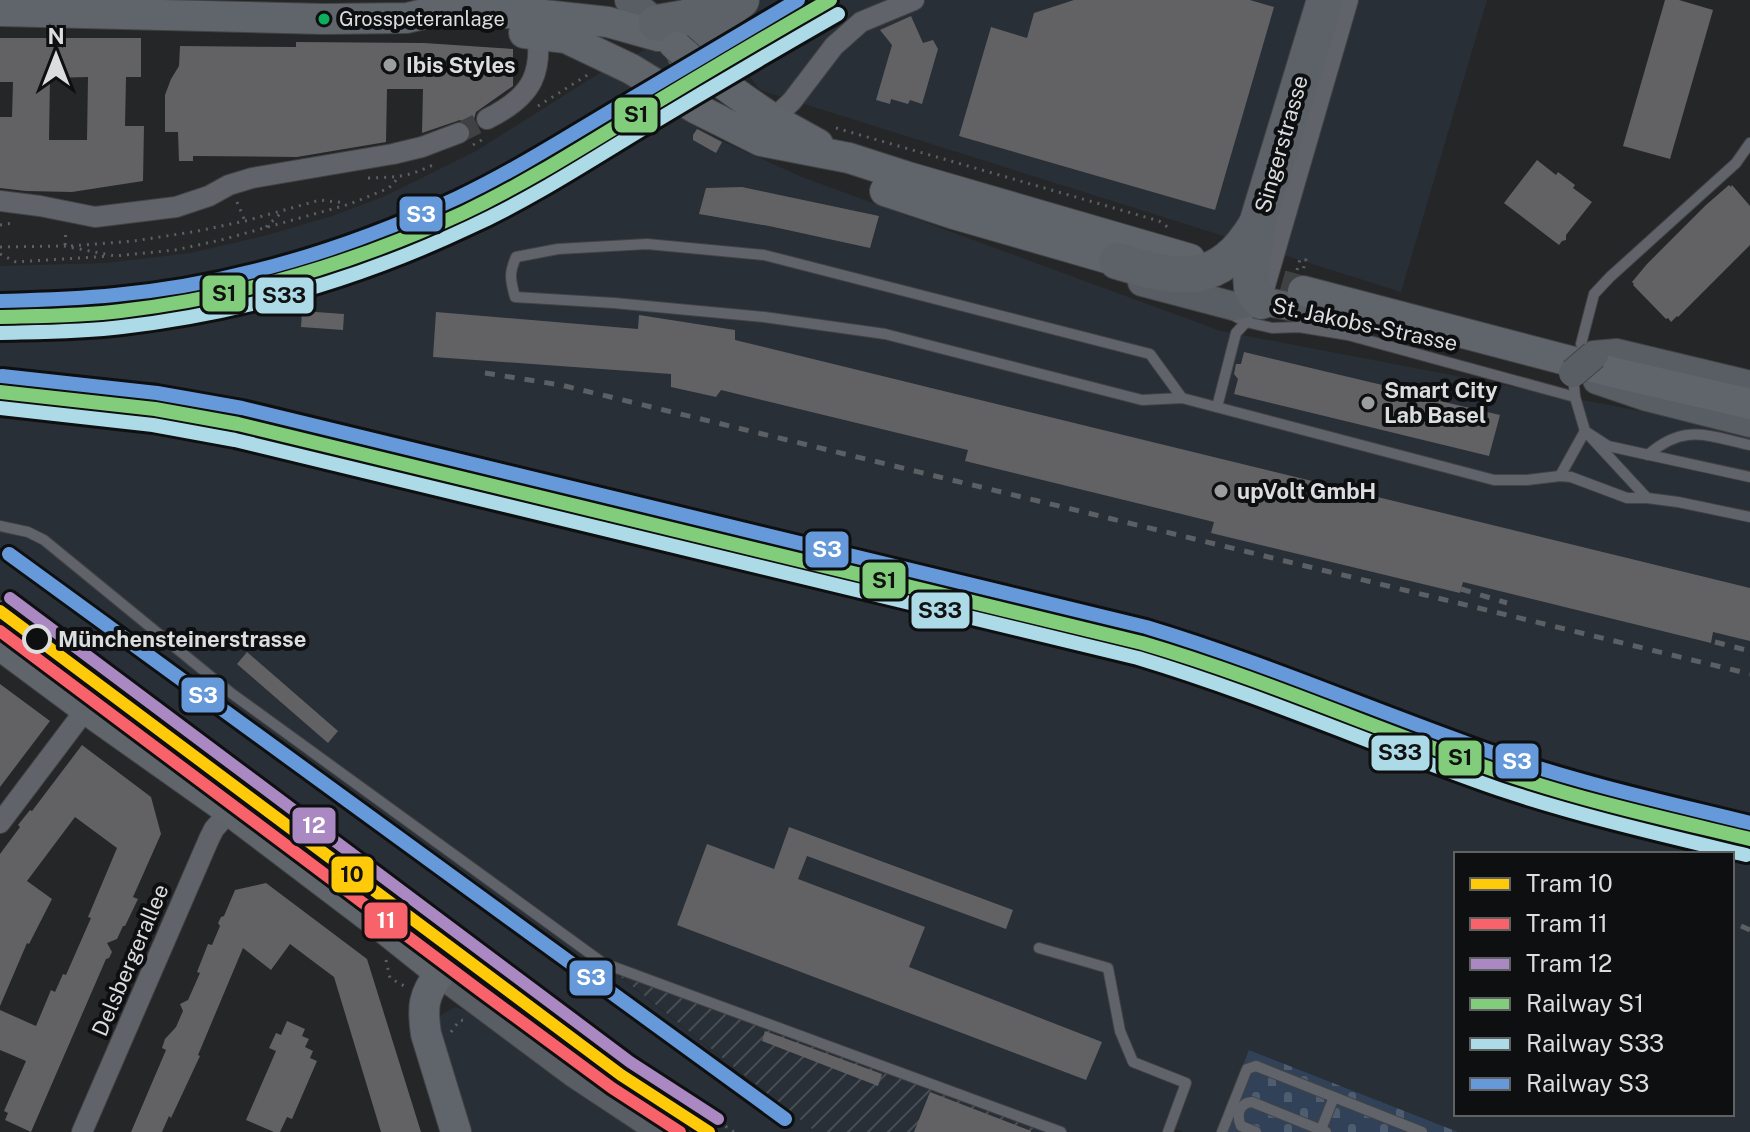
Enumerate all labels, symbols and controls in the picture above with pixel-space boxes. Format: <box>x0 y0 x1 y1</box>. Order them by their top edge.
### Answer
place label: Grosspeteranlage <box>339 7 505 31</box>
marker: Grosspeteranlage <box>316 11 332 27</box>
north arrow <box>16 16 96 96</box>
text: N <box>47 23 65 49</box>
place label: Ibis Styles <box>406 52 516 78</box>
marker: Ibis Styles <box>381 56 399 74</box>
street label: Singerstrasse <box>1249 72 1313 216</box>
line badge: S1 <box>613 96 659 134</box>
text: S1 <box>624 101 648 127</box>
line badge: S3 <box>398 195 444 233</box>
text: S3 <box>406 201 436 227</box>
line badge: S1 <box>201 274 247 313</box>
line badge: S33 <box>254 276 315 315</box>
text: S1 <box>212 280 236 306</box>
text: S33 <box>262 282 306 308</box>
street label: St. Jakobs-Strasse <box>1270 292 1460 356</box>
place label: Smart City Lab Basel <box>1384 377 1498 428</box>
marker: Smart City Lab Basel <box>1359 394 1377 412</box>
place label: upVolt GmbH <box>1237 478 1376 504</box>
marker: upVolt GmbH <box>1212 482 1230 500</box>
line badge: S3 <box>804 530 850 569</box>
text: S3 <box>812 536 842 562</box>
line badge: S1 <box>861 561 907 600</box>
text: S1 <box>872 567 896 593</box>
line badge: S33 <box>910 591 971 630</box>
text: S33 <box>918 597 962 623</box>
marker: Münchensteinerstrasse <box>23 625 51 653</box>
place label: Münchensteinerstrasse <box>58 626 306 652</box>
line badge: S3 <box>180 676 226 714</box>
text: S3 <box>188 682 218 708</box>
line badge: S33 <box>1370 734 1431 772</box>
text: S33 <box>1378 739 1422 765</box>
line badge: S1 <box>1437 739 1483 777</box>
line badge: S3 <box>1494 742 1540 780</box>
text: S1 <box>1448 744 1472 770</box>
text: S3 <box>1502 748 1532 774</box>
line badge: 12 <box>291 806 337 845</box>
text: 12 <box>302 812 326 838</box>
legend <box>1454 852 1734 1116</box>
line badge: 10 <box>330 855 375 894</box>
text: 10 <box>340 861 364 887</box>
text: Tram 10 <box>1526 869 1613 897</box>
street label: Delsbergerallee <box>86 880 174 1040</box>
line badge: 11 <box>363 901 409 940</box>
text: 11 <box>377 907 395 933</box>
text: Tram 11 <box>1526 909 1608 937</box>
text: Tram 12 <box>1526 949 1612 977</box>
line badge: S3 <box>568 959 614 997</box>
text: S3 <box>576 964 606 990</box>
text: Railway S1 <box>1526 989 1644 1017</box>
text: Railway S33 <box>1526 1029 1664 1057</box>
text: Railway S3 <box>1526 1069 1649 1097</box>

